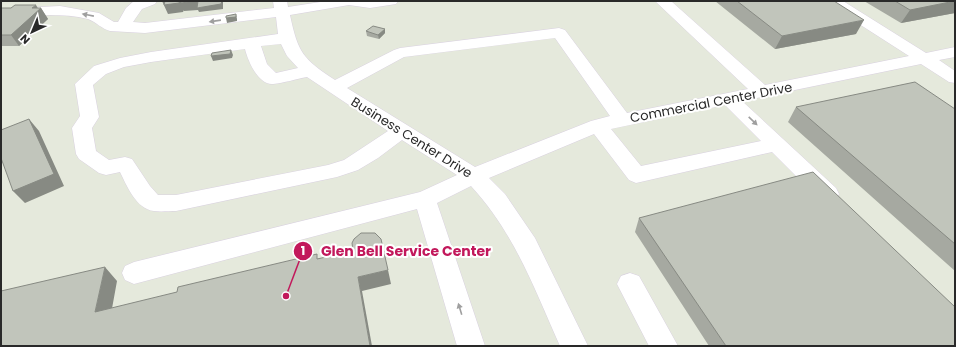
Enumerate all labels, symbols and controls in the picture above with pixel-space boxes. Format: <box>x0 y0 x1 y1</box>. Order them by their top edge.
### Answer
north arrow <box>12 12 52 52</box>
one-way arrow <box>82 12 94 18</box>
one-way arrow <box>209 18 221 24</box>
text: N <box>17 31 34 48</box>
street label: Commercial Center Drive <box>628 77 794 128</box>
street label: Business Center Drive <box>347 92 476 183</box>
one-way arrow <box>748 116 758 126</box>
callout: Glen Bell Service Center <box>293 238 499 264</box>
text: Glen Bell Service Center <box>321 241 491 261</box>
text: 1 <box>301 242 305 259</box>
one-way arrow <box>457 302 463 314</box>

